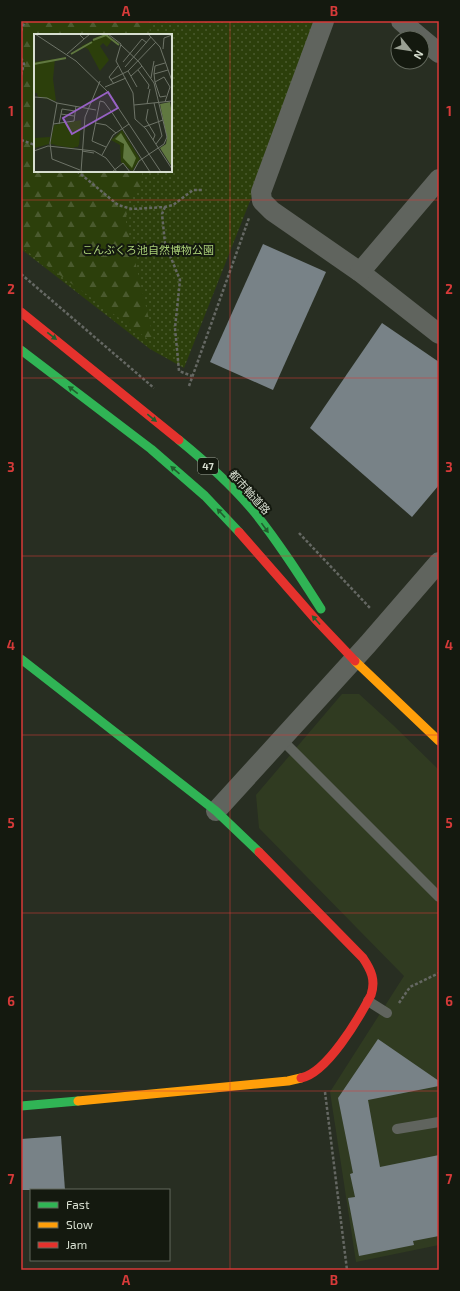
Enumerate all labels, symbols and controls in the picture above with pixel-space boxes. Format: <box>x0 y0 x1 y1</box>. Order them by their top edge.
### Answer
text: A <box>122 3 131 19</box>
text: B <box>330 3 338 19</box>
north arrow <box>390 30 430 70</box>
inset map <box>34 34 172 172</box>
text: N <box>411 49 427 62</box>
text: 1 <box>8 103 14 119</box>
text: 1 <box>446 103 452 119</box>
park label: こんぶくろ池自然博物公園 <box>82 243 214 256</box>
text: 2 <box>7 281 15 297</box>
text: 2 <box>445 281 453 297</box>
one-way arrow <box>46 332 57 340</box>
one-way arrow <box>68 386 78 394</box>
one-way arrow <box>147 414 158 423</box>
road number: 47 <box>198 458 218 474</box>
text: 3 <box>7 459 15 475</box>
text: 3 <box>445 459 453 475</box>
one-way arrow <box>170 466 181 475</box>
street label: 都市軸道路 <box>227 467 273 517</box>
one-way arrow <box>216 508 226 518</box>
one-way arrow <box>261 523 269 533</box>
one-way arrow <box>312 615 321 626</box>
text: 4 <box>7 637 15 653</box>
text: 4 <box>445 637 453 653</box>
text: 5 <box>7 815 15 831</box>
text: 5 <box>445 815 453 831</box>
text: 6 <box>7 993 15 1009</box>
text: 6 <box>445 993 453 1009</box>
text: 7 <box>8 1171 15 1187</box>
text: 7 <box>446 1171 453 1187</box>
legend <box>30 1189 170 1261</box>
text: Fast <box>66 1197 90 1211</box>
text: Slow <box>66 1217 93 1231</box>
text: Jam <box>66 1237 87 1251</box>
text: A <box>122 1272 131 1288</box>
text: B <box>330 1272 338 1288</box>

